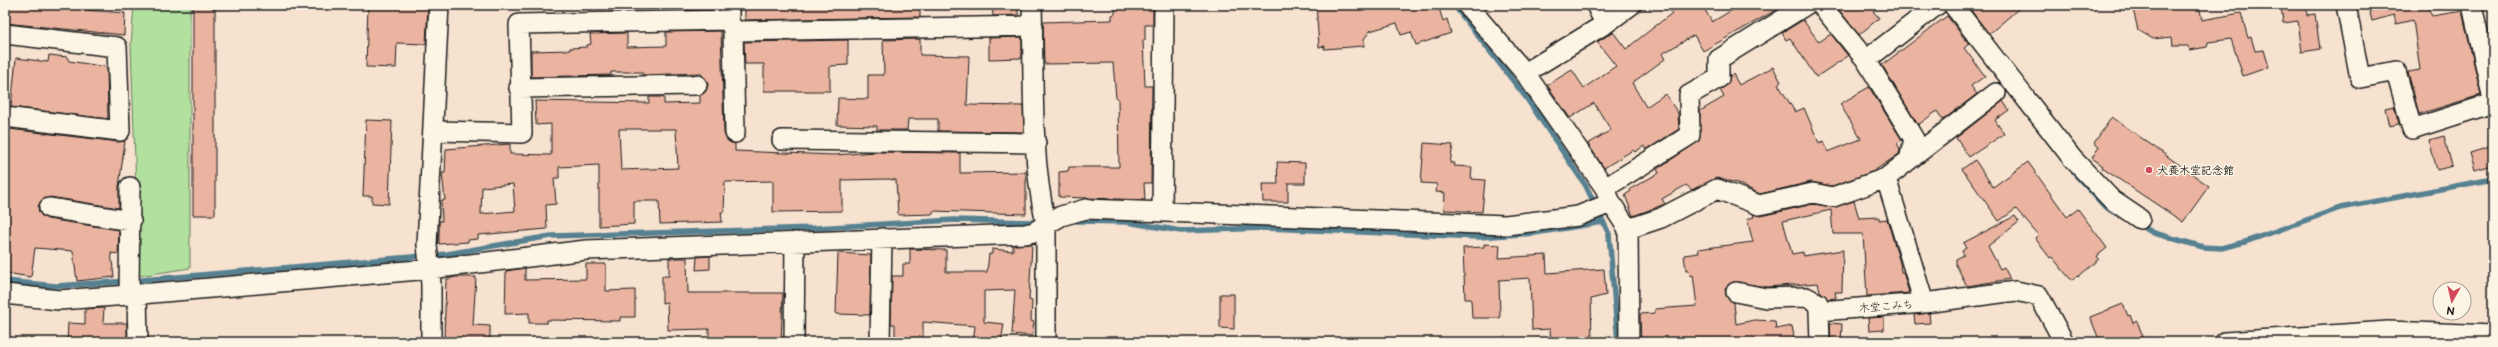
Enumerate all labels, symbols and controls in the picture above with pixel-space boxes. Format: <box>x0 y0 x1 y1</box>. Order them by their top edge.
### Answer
place label: 犬養木堂記念館 <box>2157 164 2234 177</box>
marker: 犬養木堂記念館 <box>2144 165 2154 175</box>
north arrow <box>2432 281 2472 321</box>
street label: 木堂こみち <box>1858 298 1914 315</box>
text: N <box>2446 303 2456 317</box>

